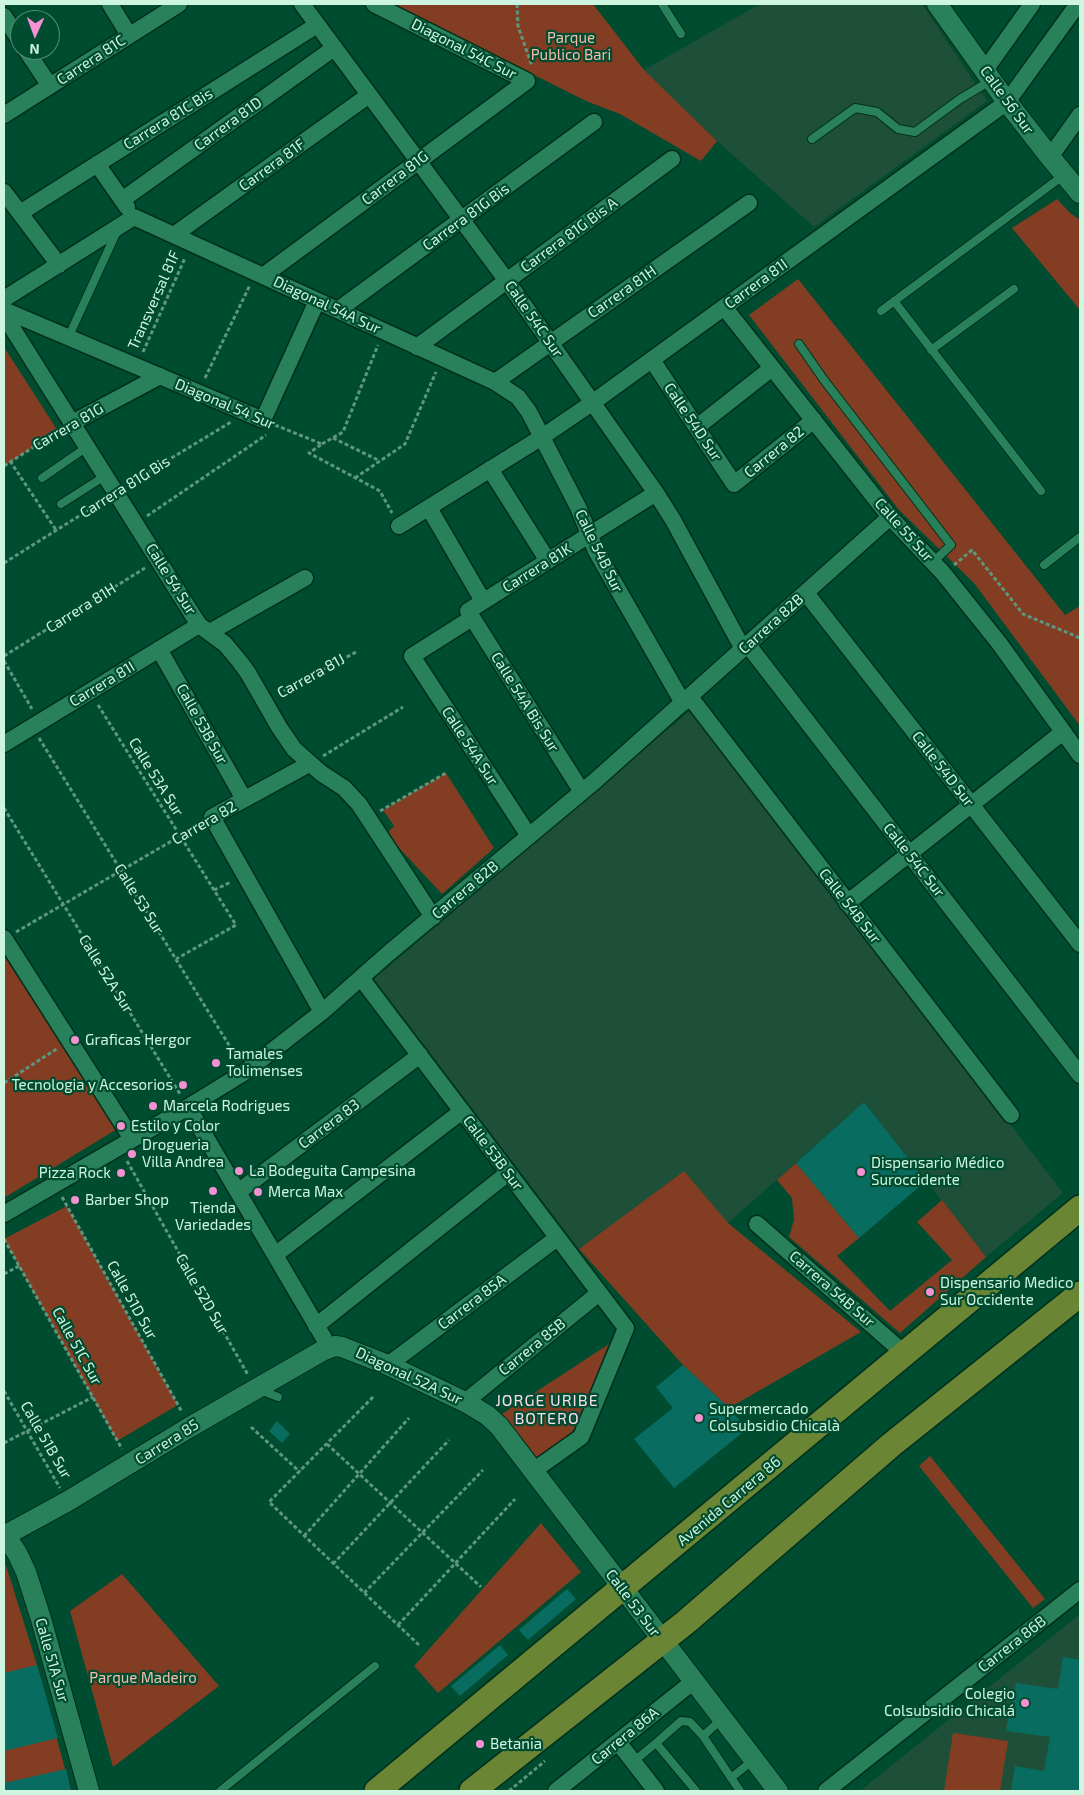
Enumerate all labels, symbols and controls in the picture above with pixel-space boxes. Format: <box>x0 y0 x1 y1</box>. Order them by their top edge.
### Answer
north arrow <box>10 10 60 60</box>
street label: Diagonal 54C Sur <box>408 15 520 83</box>
park label: Parque Publico Bari <box>531 29 611 64</box>
street label: Carrera 81C <box>53 31 129 89</box>
text: N <box>29 41 40 58</box>
street label: Calle 56 Sur <box>976 62 1038 138</box>
street label: Carrera 81C Bis <box>120 84 216 154</box>
street label: Carrera 81D <box>191 93 265 155</box>
street label: Carrera 81F <box>235 135 309 195</box>
street label: Carrera 81G <box>358 147 432 209</box>
street label: Carrera 81G Bis <box>419 180 513 254</box>
street label: Carrera 81G Bis A <box>517 194 621 276</box>
street label: Transversal 81F <box>124 248 184 352</box>
street label: Carrera 81I <box>721 255 791 313</box>
street label: Carrera 81H <box>584 262 660 322</box>
street label: Diagonal 54A Sur <box>270 272 384 338</box>
street label: Calle 54C Sur <box>501 277 567 361</box>
street label: Diagonal 54 Sur <box>172 375 278 433</box>
street label: Calle 54D Sur <box>660 379 726 465</box>
street label: Carrera 81G <box>29 400 107 454</box>
street label: Carrera 82 <box>740 422 808 482</box>
street label: Carrera 81G Bis <box>77 452 173 522</box>
street label: Calle 55 Sur <box>871 494 937 566</box>
street label: Calle 54B Sur <box>571 507 627 595</box>
street label: Calle 54 Sur <box>142 540 200 618</box>
street label: Carrera 81K <box>499 540 575 596</box>
street label: Carrera 81H <box>43 579 119 637</box>
street label: Carrera 82B <box>735 590 807 658</box>
street label: Calle 54A Bis Sur <box>487 649 563 755</box>
street label: Carrera 81J <box>274 650 348 702</box>
street label: Carrera 81I <box>66 657 138 711</box>
street label: Calle 53B Sur <box>173 681 231 767</box>
street label: Calle 54A Sur <box>438 703 502 789</box>
street label: Calle 54D Sur <box>908 728 978 810</box>
street label: Calle 53A Sur <box>125 734 187 820</box>
street label: Carrera 82 <box>168 797 240 849</box>
street label: Calle 54C Sur <box>879 819 949 901</box>
street label: Carrera 82B <box>428 857 502 923</box>
street label: Calle 53 Sur <box>110 860 168 938</box>
street label: Calle 54B Sur <box>815 865 885 947</box>
street label: Calle 52A Sur <box>75 931 137 1017</box>
place label: Graficas Hergor <box>85 1031 191 1049</box>
marker: Graficas Hergor <box>69 1034 81 1046</box>
place label: Tamales Tolimenses <box>226 1045 303 1080</box>
marker: Tamales Tolimenses <box>210 1057 222 1069</box>
place label: Tecnologia y Accesorios <box>12 1076 173 1094</box>
marker: Tecnologia y Accesorios <box>177 1079 189 1091</box>
street label: Carrera 83 <box>295 1095 363 1153</box>
place label: Marcela Rodrigues <box>163 1097 290 1115</box>
marker: Marcela Rodrigues <box>147 1100 159 1112</box>
street label: Calle 53B Sur <box>459 1112 527 1194</box>
place label: Estilo y Color <box>131 1117 220 1135</box>
marker: Estilo y Color <box>115 1120 127 1132</box>
place label: Drogueria Villa Andrea <box>142 1136 224 1171</box>
marker: Drogueria Villa Andrea <box>126 1148 138 1160</box>
place label: Dispensario Médico Suroccidente <box>871 1154 1004 1189</box>
place label: La Bodeguita Campesina <box>249 1162 416 1180</box>
place label: Pizza Rock <box>39 1164 111 1182</box>
marker: La Bodeguita Campesina <box>233 1165 245 1177</box>
marker: Dispensario Médico Suroccidente <box>855 1166 867 1178</box>
marker: Pizza Rock <box>115 1167 127 1179</box>
place label: Merca Max <box>268 1183 343 1201</box>
marker: Tienda Variedades <box>207 1185 219 1197</box>
marker: Merca Max <box>252 1186 264 1198</box>
place label: Barber Shop <box>85 1191 169 1209</box>
marker: Barber Shop <box>69 1194 81 1206</box>
place label: Tienda Variedades <box>175 1199 251 1234</box>
street label: Carrera 54B Sur <box>786 1247 878 1331</box>
street label: Calle 52D Sur <box>172 1251 232 1337</box>
street label: Calle 51D Sur <box>103 1257 161 1343</box>
street label: Carrera 85A <box>434 1271 510 1333</box>
place label: Dispensario Medico Sur Occidente <box>940 1274 1073 1309</box>
marker: Dispensario Medico Sur Occidente <box>924 1286 936 1298</box>
street label: Calle 51C Sur <box>48 1304 106 1388</box>
street label: Carrera 85B <box>495 1315 569 1379</box>
street label: Diagonal 52A Sur <box>353 1343 465 1409</box>
district label: JORGE URIBE BOTERO <box>494 1391 600 1429</box>
street label: Calle 51B Sur <box>17 1398 75 1482</box>
place label: Supermercado Colsubsidio Chicalà <box>709 1400 840 1435</box>
marker: Supermercado Colsubsidio Chicalà <box>693 1412 705 1424</box>
street label: Carrera 85 <box>132 1415 202 1469</box>
street label: Avenida Carrera 86 <box>674 1452 784 1550</box>
street label: Calle 53 Sur <box>602 1566 664 1640</box>
street label: Carrera 86B <box>974 1612 1050 1676</box>
street label: Calle 51A Sur <box>31 1616 73 1704</box>
park label: Parque Madeiro <box>89 1669 197 1687</box>
place label: Colegio Colsubsidio Chicalá <box>884 1685 1015 1720</box>
marker: Colegio Colsubsidio Chicalá <box>1019 1697 1031 1709</box>
street label: Carrera 86A <box>588 1703 662 1769</box>
place label: Betania <box>490 1735 542 1753</box>
marker: Betania <box>474 1738 486 1750</box>

